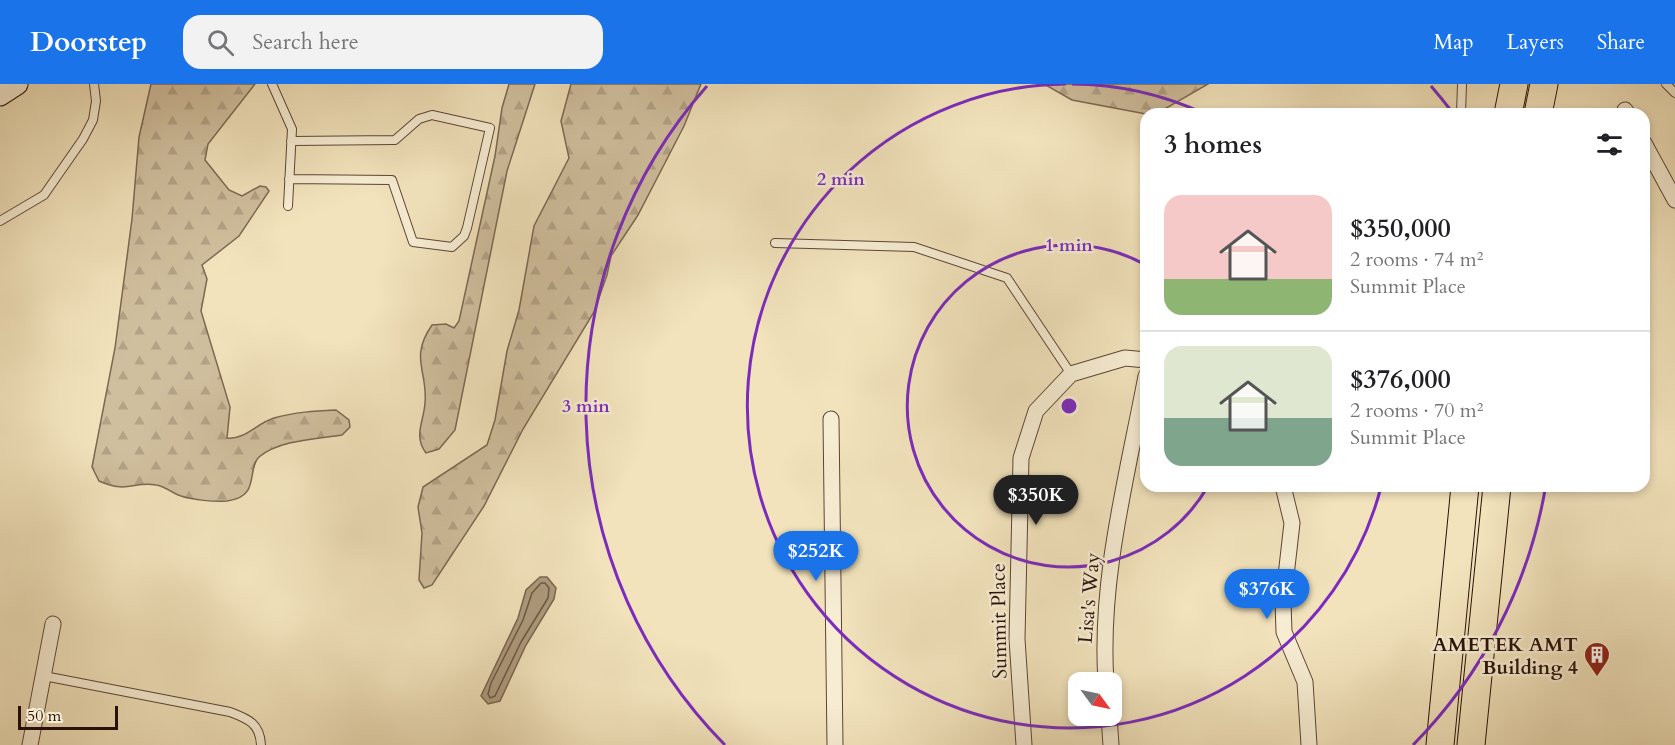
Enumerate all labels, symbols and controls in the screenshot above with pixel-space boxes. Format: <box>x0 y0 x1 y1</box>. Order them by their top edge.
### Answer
search box <box>183 15 603 69</box>
text: Doorstep <box>30 23 147 61</box>
icon: search <box>204 26 237 59</box>
text: Search here <box>252 27 359 57</box>
text: Map <box>1434 28 1474 57</box>
text: Layers <box>1507 28 1564 57</box>
text: Share <box>1597 28 1645 57</box>
text: 3 homes <box>1164 127 1262 162</box>
icon: filters <box>1593 128 1626 161</box>
text: 2 min <box>817 167 865 192</box>
text: $350,000 <box>1350 211 1451 246</box>
icon: home <box>1212 219 1284 291</box>
text: 1 min <box>1045 233 1093 258</box>
text: 2 rooms · 74 m² <box>1350 246 1483 273</box>
text: Summit Place <box>1350 273 1466 300</box>
text: $376,000 <box>1350 362 1451 397</box>
icon: home <box>1212 370 1284 442</box>
text: 3 min <box>562 394 610 419</box>
centre of rings <box>1059 396 1079 416</box>
text: 2 rooms · 70 m² <box>1350 397 1483 424</box>
text: Summit Place <box>1350 424 1466 451</box>
pin: $350K <box>994 475 1078 526</box>
text: $350K <box>1007 481 1065 508</box>
pin: $252K <box>774 531 858 582</box>
text: $252K <box>787 537 845 564</box>
street label: Lisa's Way <box>1072 551 1106 644</box>
street label: Summit Place <box>984 563 1014 679</box>
pin: $376K <box>1225 569 1309 620</box>
text: $376K <box>1238 575 1296 602</box>
place label: AMETEK AMT Building 4 <box>1433 631 1578 681</box>
building icon: AMETEK AMT Building 4 <box>1582 640 1612 678</box>
north arrow <box>1068 672 1122 726</box>
map controls <box>1068 672 1122 726</box>
scale bar <box>18 703 118 730</box>
text: 50 m <box>27 705 61 727</box>

